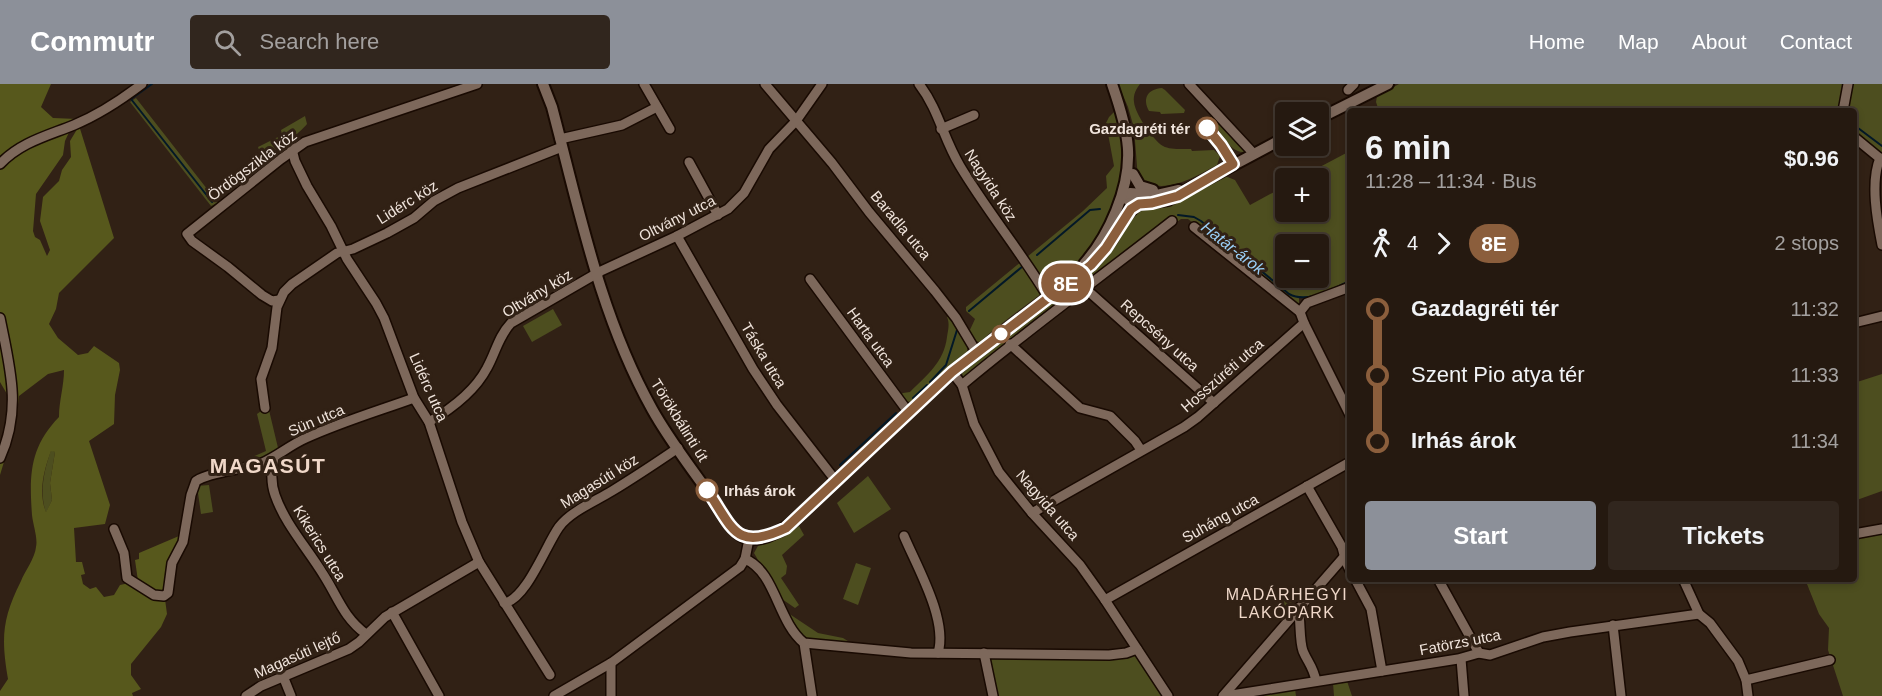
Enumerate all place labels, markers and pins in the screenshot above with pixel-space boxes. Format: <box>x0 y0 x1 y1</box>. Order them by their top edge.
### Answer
marker: Gazdagréti tér <box>1196 117 1218 139</box>
place label: Gazdagréti tér <box>1089 120 1190 137</box>
unlabelled marker <box>992 325 1010 343</box>
marker: Irhás árok <box>696 479 718 501</box>
place label: Irhás árok <box>724 482 796 499</box>

